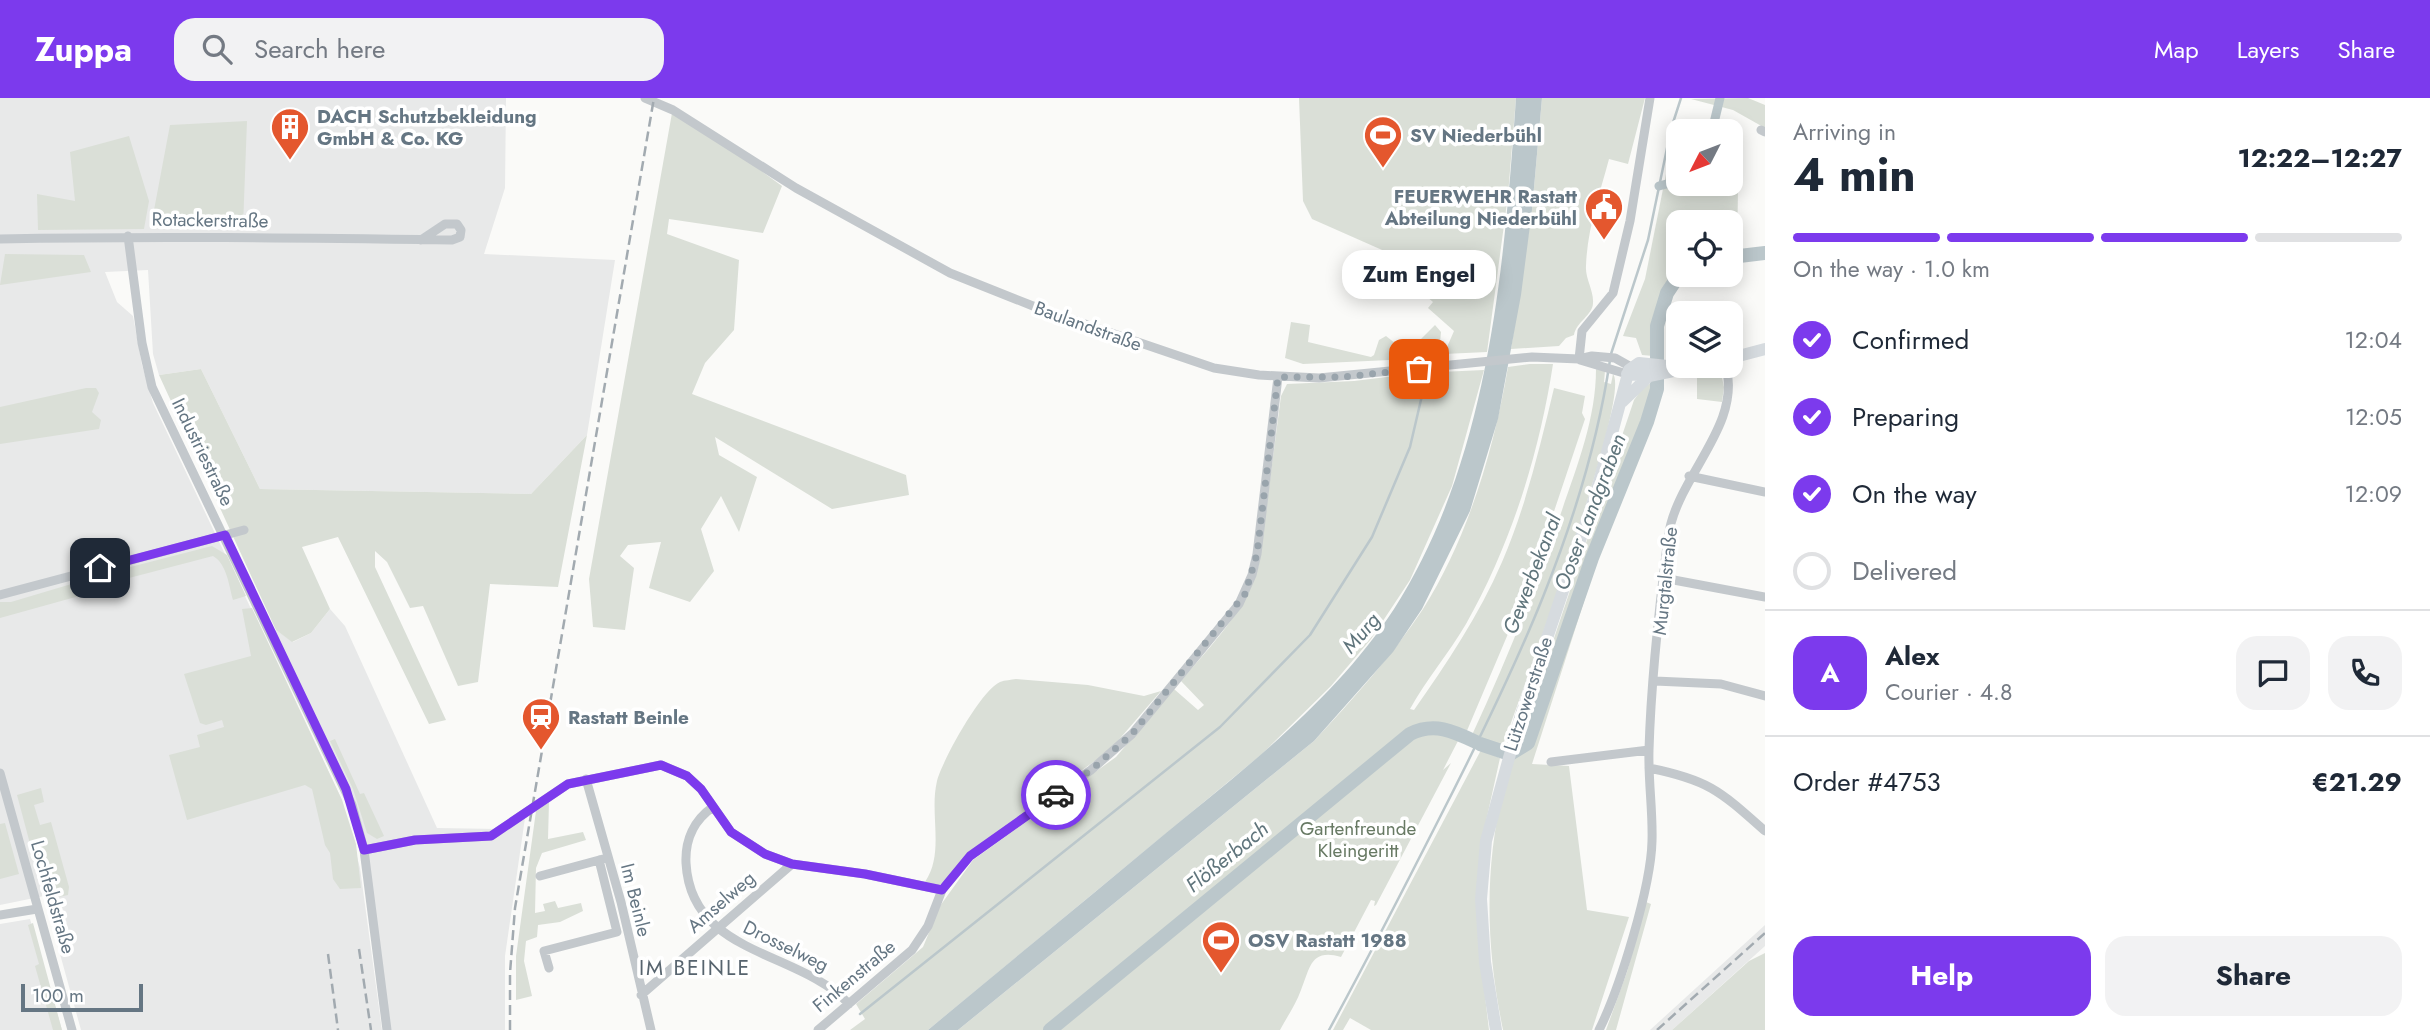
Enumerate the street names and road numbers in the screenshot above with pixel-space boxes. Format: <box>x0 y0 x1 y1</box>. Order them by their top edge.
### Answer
street label: Rotackerstraße <box>151 205 269 235</box>
street label: Baulandstraße <box>1031 294 1146 358</box>
street label: Industriestraße <box>165 393 241 511</box>
street label: Murgtalstraße <box>1646 525 1684 637</box>
street label: Lützowerstraße <box>1497 633 1559 755</box>
street label: Lochfeldstraße <box>24 837 82 957</box>
street label: Im Beinle <box>614 861 658 940</box>
street label: Amselweg <box>681 865 761 939</box>
street label: Drosselweg <box>739 914 833 978</box>
street label: Finkenstraße <box>807 933 901 1019</box>

